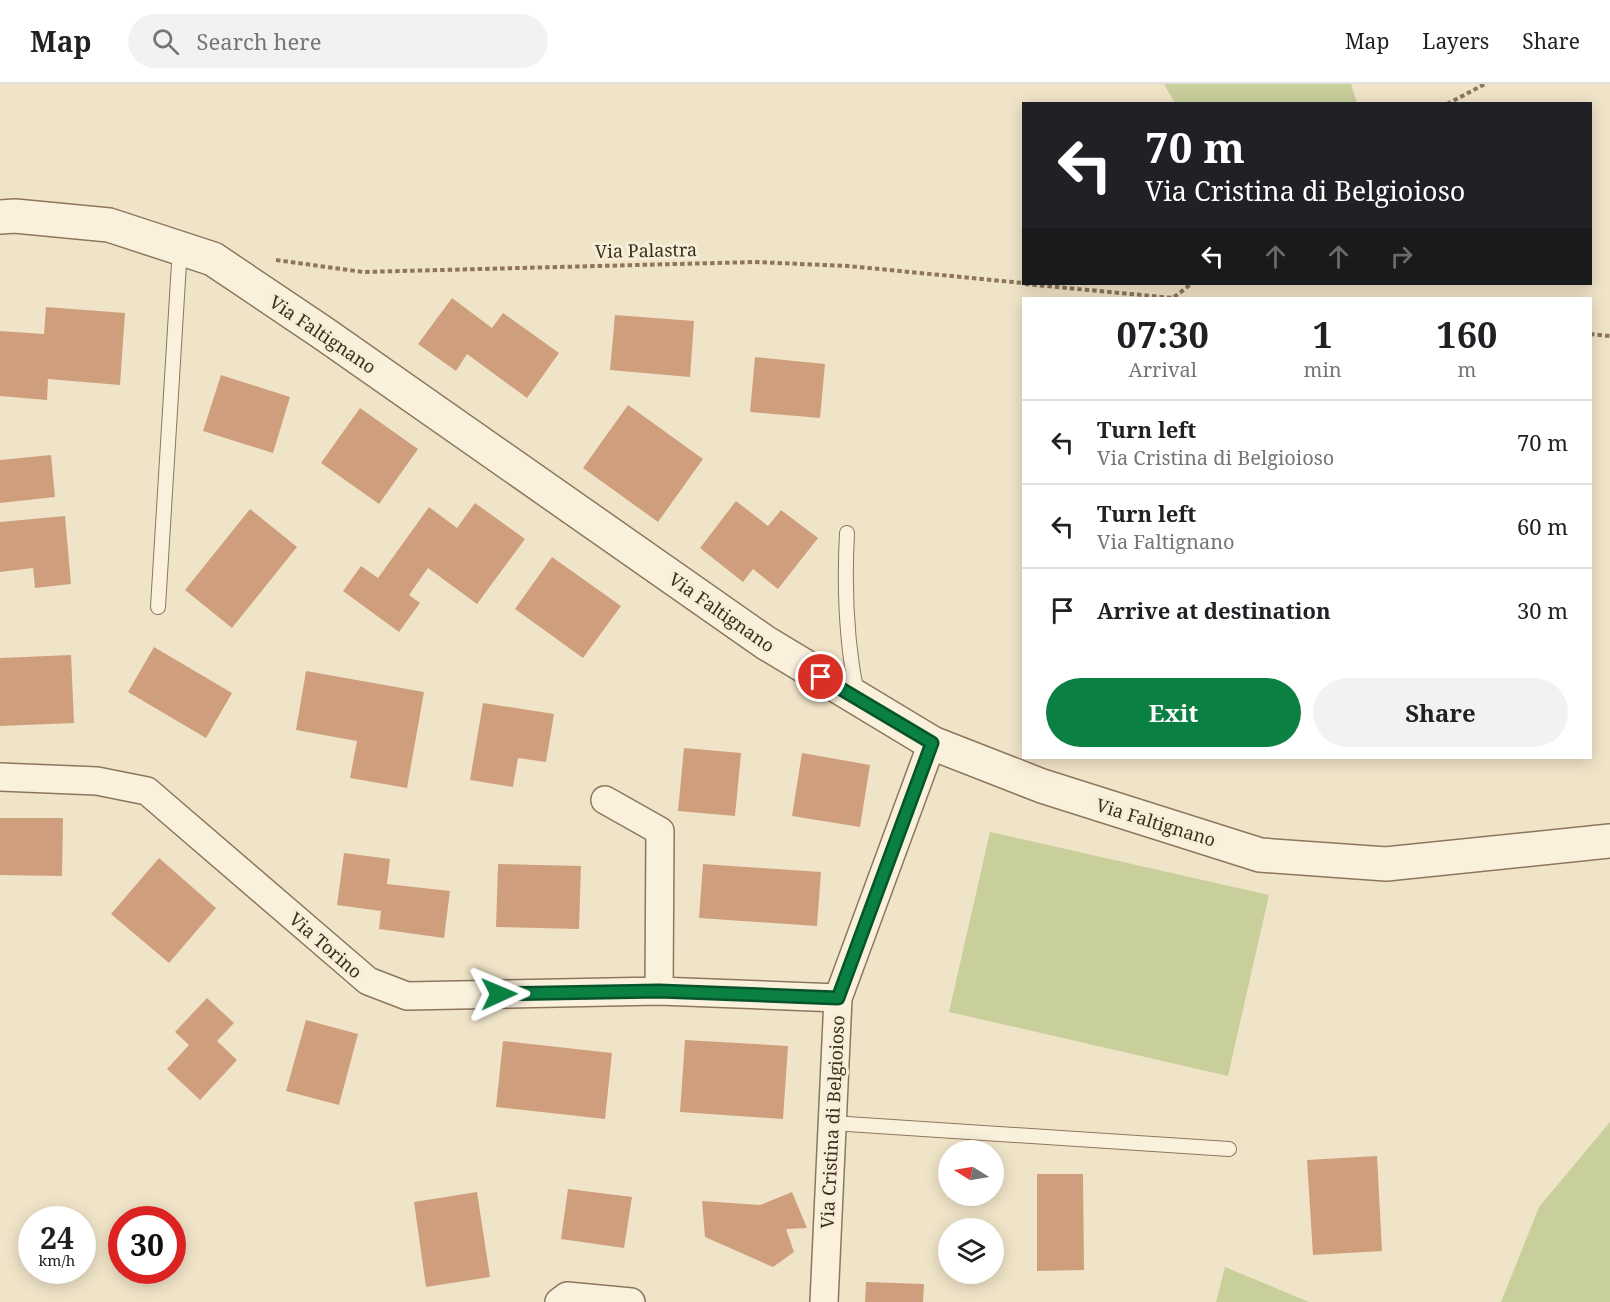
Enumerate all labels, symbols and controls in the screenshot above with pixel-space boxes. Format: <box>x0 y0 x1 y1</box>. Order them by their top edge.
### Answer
search box <box>128 14 548 68</box>
text: Map <box>30 22 92 60</box>
icon: search <box>149 25 182 58</box>
text: Search here <box>197 26 321 56</box>
text: Map <box>1345 27 1389 55</box>
text: Layers <box>1422 27 1489 55</box>
text: Share <box>1522 27 1580 55</box>
text: 70 m <box>1145 118 1245 175</box>
icon: left <box>1046 126 1124 204</box>
text: Via Cristina di Belgioioso <box>1145 172 1465 209</box>
street label: Via Palastra <box>595 237 697 263</box>
icon: left <box>1196 240 1229 273</box>
icon: ahead <box>1259 240 1292 273</box>
icon: ahead <box>1322 240 1355 273</box>
icon: right <box>1385 240 1418 273</box>
street label: Via Faltignano <box>265 289 381 379</box>
text: 07:30 <box>1117 310 1209 359</box>
text: 1 <box>1312 310 1333 359</box>
text: 160 <box>1436 310 1497 359</box>
text: Arrival <box>1129 356 1197 383</box>
text: min <box>1304 356 1342 383</box>
text: m <box>1457 356 1476 383</box>
text: Turn left <box>1097 414 1196 444</box>
icon: left <box>1046 426 1079 459</box>
text: 70 m <box>1517 427 1568 457</box>
text: Via Cristina di Belgioioso <box>1097 444 1334 471</box>
text: Turn left <box>1097 498 1196 528</box>
icon: left <box>1046 510 1079 543</box>
text: 60 m <box>1517 511 1568 541</box>
text: Via Faltignano <box>1097 528 1235 555</box>
street label: Via Faltignano <box>664 567 780 657</box>
icon: arrive <box>1046 594 1079 627</box>
text: Arrive at destination <box>1097 595 1331 625</box>
text: 30 m <box>1517 595 1568 625</box>
pin <box>795 651 846 702</box>
icon: arrive <box>804 660 837 693</box>
button: Exit <box>1046 678 1301 747</box>
button: Share <box>1313 678 1568 747</box>
street label: Via Faltignano <box>1093 792 1219 852</box>
street label: Via Torino <box>284 907 368 983</box>
position arrow <box>467 962 531 1026</box>
street label: Via Cristina di Belgioioso <box>814 1015 850 1229</box>
north arrow <box>938 1140 1004 1206</box>
map controls <box>938 1140 1004 1284</box>
speed limit sign: 30 <box>108 1206 186 1284</box>
text: 24 <box>40 1217 74 1258</box>
button: layers <box>938 1218 1004 1284</box>
text: km/h <box>39 1250 75 1270</box>

